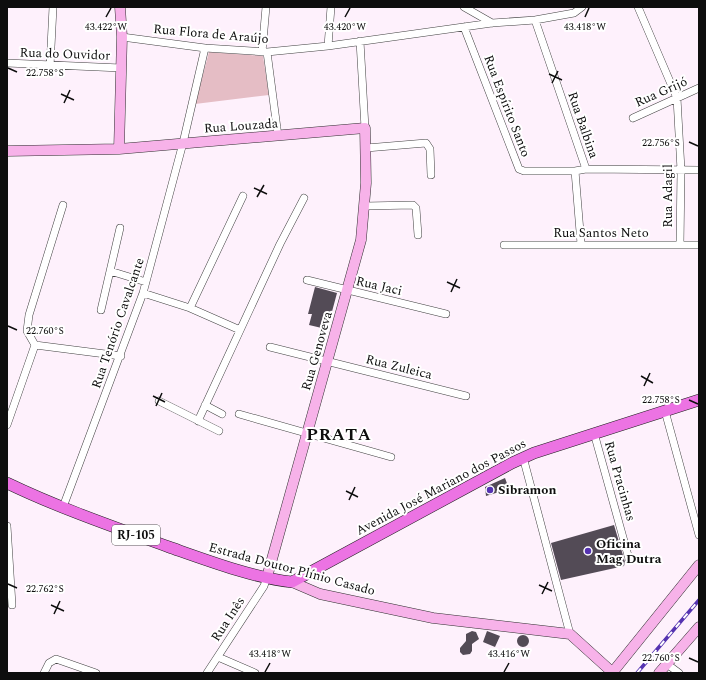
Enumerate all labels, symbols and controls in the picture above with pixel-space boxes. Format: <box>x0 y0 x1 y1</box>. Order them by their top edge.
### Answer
text: 43.422°W <box>85 19 127 35</box>
street label: Rua Flora de Araújo <box>153 19 269 49</box>
text: 43.420°W <box>324 19 366 35</box>
text: 43.418°W <box>564 19 606 35</box>
street label: Rua do Ouvidor <box>19 42 111 66</box>
street label: Rua Espírito Santo <box>478 52 536 160</box>
text: 22.758°S <box>26 65 64 81</box>
street label: Rua Grijó <box>631 72 691 112</box>
street label: Rua Balbina <box>562 89 604 162</box>
street label: Rua Louzada <box>203 113 279 139</box>
text: 22.756°S <box>642 135 680 151</box>
street label: Rua Adagil <box>658 164 678 228</box>
street label: Rua Santos Neto <box>553 223 649 243</box>
street label: Rua Tenório Cavalcante <box>86 255 150 391</box>
street label: Rua Jaci <box>354 271 404 301</box>
street label: Rua Genoveva <box>296 308 338 393</box>
text: 22.760°S <box>26 323 64 339</box>
street label: Rua Zuleica <box>364 349 435 385</box>
text: 22.758°S <box>642 392 680 408</box>
district label: PRATA <box>306 422 372 448</box>
street label: Avenida José Mariano dos Passos <box>352 433 530 541</box>
street label: Rua Pracinhas <box>599 439 641 523</box>
place label: Sibramon <box>498 480 556 500</box>
marker: Sibramon <box>485 485 495 495</box>
road number: RJ-105 <box>112 525 160 545</box>
place label: Oficina Mag Dutra <box>596 534 662 569</box>
street label: Estrada Doutor Plínio Casado <box>206 537 378 601</box>
marker: Oficina Mag Dutra <box>583 546 593 556</box>
text: 22.762°S <box>26 581 64 597</box>
street label: Rua Inês <box>206 593 250 645</box>
text: 43.418°W <box>249 646 291 662</box>
text: 43.416°W <box>488 646 530 662</box>
text: 22.760°S <box>642 650 680 666</box>

